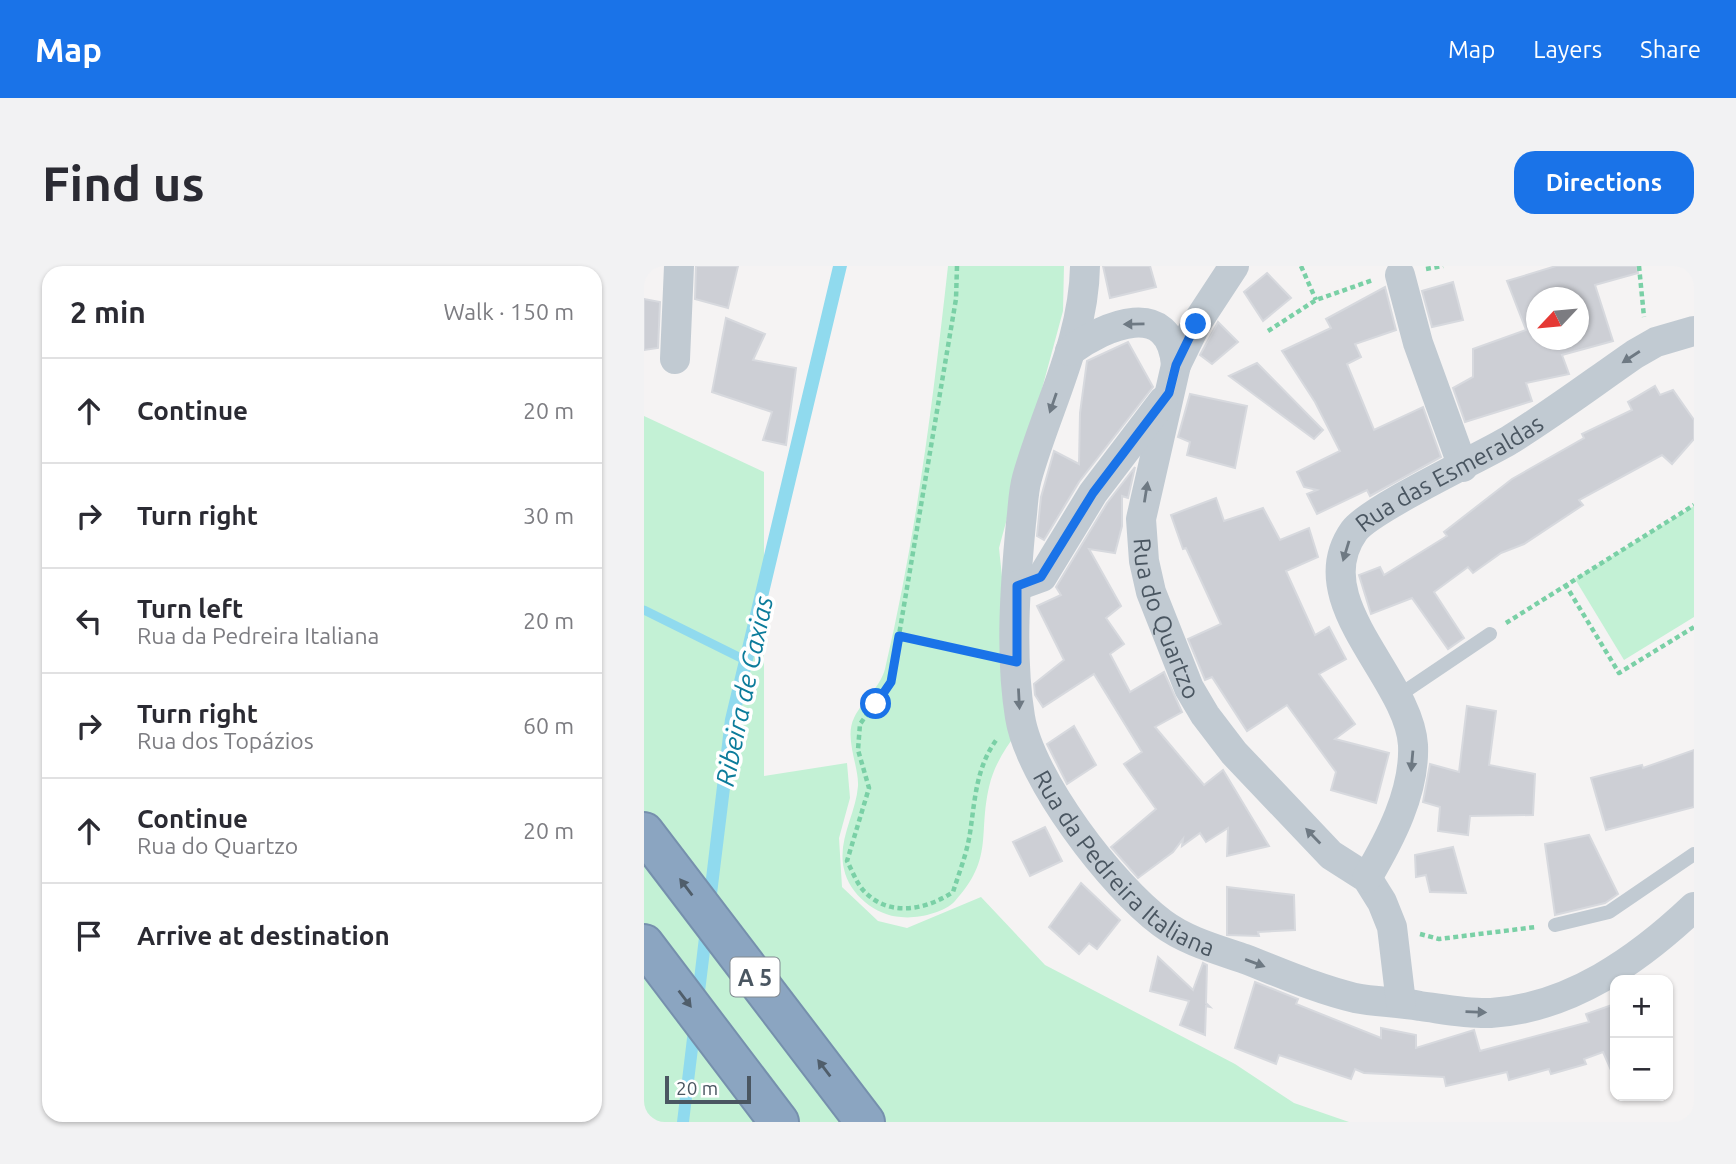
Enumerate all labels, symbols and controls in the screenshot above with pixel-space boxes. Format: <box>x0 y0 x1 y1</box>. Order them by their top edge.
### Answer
text: Map <box>35 31 102 68</box>
text: Map <box>1448 36 1495 63</box>
text: Layers <box>1533 36 1602 63</box>
text: Share <box>1640 36 1701 63</box>
button: Directions <box>1514 151 1694 214</box>
text: Find us <box>42 155 205 210</box>
north arrow <box>1526 287 1589 350</box>
text: 2 min <box>70 295 146 329</box>
text: Walk · 150 m <box>443 299 574 324</box>
route end <box>1180 308 1211 339</box>
one-way arrow <box>1123 318 1145 330</box>
one-way arrow <box>1622 350 1641 363</box>
icon: ahead <box>70 392 108 430</box>
one-way arrow <box>1047 392 1057 413</box>
text: Continue <box>137 396 248 425</box>
text: 20 m <box>523 398 574 423</box>
street label: Rua das Esmeraldas <box>1350 409 1548 537</box>
one-way arrow <box>1141 481 1152 503</box>
icon: right <box>70 497 108 535</box>
text: Turn right <box>137 501 258 530</box>
text: 30 m <box>523 503 574 528</box>
street label: Rua do Quartzo <box>1129 537 1206 704</box>
one-way arrow <box>1340 540 1350 561</box>
water label: Ribeira de Caxias <box>710 593 778 789</box>
text: Turn left <box>137 594 243 623</box>
icon: left <box>70 602 108 640</box>
text: 20 m <box>523 608 574 633</box>
text: Rua da Pedreira Italiana <box>137 623 379 648</box>
route start <box>860 688 891 719</box>
one-way arrow <box>1013 688 1024 710</box>
text: Turn right <box>137 699 258 728</box>
icon: right <box>70 707 108 745</box>
text: 60 m <box>523 713 574 738</box>
text: Rua dos Topázios <box>137 728 314 753</box>
one-way arrow <box>1406 750 1417 772</box>
street label: Rua da Pedreira Italiana <box>1028 765 1218 961</box>
text: Continue <box>137 804 248 833</box>
icon: ahead <box>70 812 108 850</box>
text: 20 m <box>523 818 574 843</box>
one-way arrow <box>1306 828 1322 845</box>
text: Rua do Quartzo <box>137 833 298 858</box>
one-way arrow <box>680 878 694 896</box>
icon: arrive <box>70 917 108 955</box>
text: Arrive at destination <box>137 921 390 950</box>
road number: A 5 <box>730 958 780 996</box>
one-way arrow <box>1245 958 1266 969</box>
map controls <box>1610 975 1673 1101</box>
button: + <box>1610 975 1673 1038</box>
one-way arrow <box>678 989 693 1007</box>
one-way arrow <box>1465 1007 1487 1018</box>
button: − <box>1610 1038 1673 1101</box>
one-way arrow <box>817 1059 832 1077</box>
scale bar <box>665 1073 751 1105</box>
text: 20 m <box>676 1077 718 1099</box>

